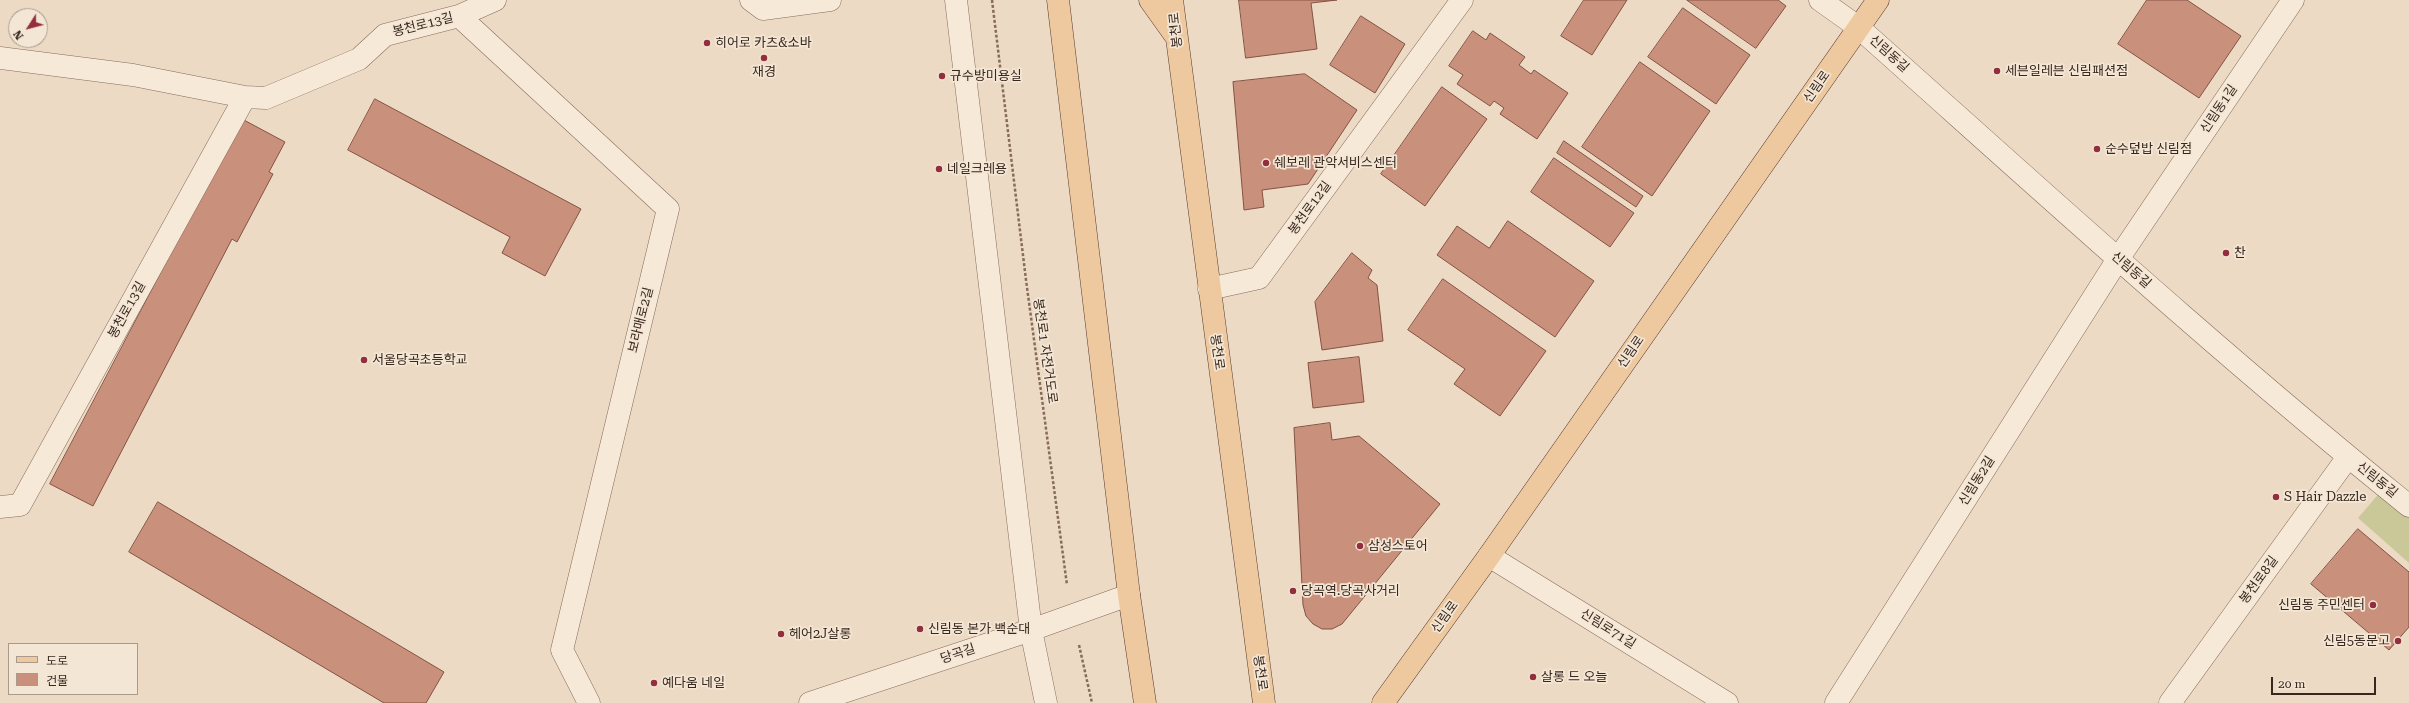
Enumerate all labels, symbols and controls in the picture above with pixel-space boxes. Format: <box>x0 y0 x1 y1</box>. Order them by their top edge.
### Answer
north arrow <box>8 8 48 48</box>
street label: 봉천로13길 <box>391 10 455 40</box>
street label: 봉천로 <box>1166 11 1186 49</box>
text: N <box>11 28 26 42</box>
street label: 신림동길 <box>1866 32 1912 76</box>
place label: 히어로 카츠&소바 <box>715 35 812 51</box>
marker: 히어로 카츠&소바 <box>702 38 712 48</box>
marker: 재경 <box>759 53 769 63</box>
place label: 세븐일레븐 신림패션점 <box>2005 63 2128 79</box>
place label: 재경 <box>752 64 776 80</box>
marker: 세븐일레븐 신림패션점 <box>1992 66 2002 76</box>
place label: 규수방미용실 <box>950 68 1022 84</box>
street label: 신림로 <box>1800 68 1834 106</box>
marker: 규수방미용실 <box>937 71 947 81</box>
street label: 신림동1길 <box>2197 82 2241 136</box>
place label: 순수덮밥 신림점 <box>2105 141 2192 157</box>
marker: 순수덮밥 신림점 <box>2092 144 2102 154</box>
place label: 쉐보레 관악서비스센터 <box>1274 155 1397 171</box>
marker: 쉐보레 관악서비스센터 <box>1261 158 1271 168</box>
place label: 네일크레용 <box>947 161 1007 177</box>
marker: 네일크레용 <box>934 164 944 174</box>
street label: 봉천로12길 <box>1285 178 1335 238</box>
place label: 찬 <box>2234 245 2246 261</box>
street label: 신림동길 <box>2108 248 2154 292</box>
marker: 찬 <box>2221 248 2231 258</box>
street label: 봉천로13길 <box>105 279 149 341</box>
street label: 보라매로2길 <box>625 286 657 354</box>
street label: 봉천로1 자전거도로 <box>1030 297 1060 405</box>
street label: 봉천로 <box>1207 333 1227 371</box>
street label: 신림로 <box>1614 333 1648 371</box>
place label: 서울당곡초등학교 <box>372 352 468 368</box>
marker: 서울당곡초등학교 <box>359 355 369 365</box>
street label: 신림동2길 <box>1956 453 1998 509</box>
street label: 신림동길 <box>2354 459 2400 501</box>
place label: S Hair Dazzle <box>2284 489 2366 505</box>
marker: S Hair Dazzle <box>2271 492 2281 502</box>
place label: 삼성스토어 <box>1368 538 1428 554</box>
marker: 삼성스토어 <box>1355 541 1365 551</box>
street label: 봉천로8길 <box>2236 553 2282 607</box>
place label: 당곡역.당곡사거리 <box>1301 583 1400 599</box>
marker: 당곡역.당곡사거리 <box>1288 586 1298 596</box>
place label: 신림동 주민센터 <box>2278 597 2365 613</box>
street label: 신림로 <box>1428 598 1462 636</box>
marker: 신림동 주민센터 <box>2368 600 2378 610</box>
street label: 신림로71길 <box>1577 606 1639 652</box>
place label: 신림동 본가 백순대 <box>928 621 1030 637</box>
marker: 신림동 본가 백순대 <box>915 624 925 634</box>
place label: 헤어2J살롱 <box>789 626 851 642</box>
marker: 헤어2J살롱 <box>776 629 786 639</box>
place label: 신림5동문고 <box>2323 633 2390 649</box>
marker: 신림5동문고 <box>2393 636 2403 646</box>
street label: 당곡길 <box>939 641 977 667</box>
legend <box>8 643 138 695</box>
text: 도로 <box>46 654 68 668</box>
street label: 봉천로 <box>1250 654 1270 692</box>
place label: 살롱 드 오늘 <box>1541 669 1607 685</box>
scale bar <box>2273 669 2378 695</box>
marker: 살롱 드 오늘 <box>1528 672 1538 682</box>
text: 건물 <box>46 674 68 688</box>
place label: 예다움 네일 <box>662 675 725 691</box>
text: 20 m <box>2278 677 2305 691</box>
marker: 예다움 네일 <box>649 678 659 688</box>

